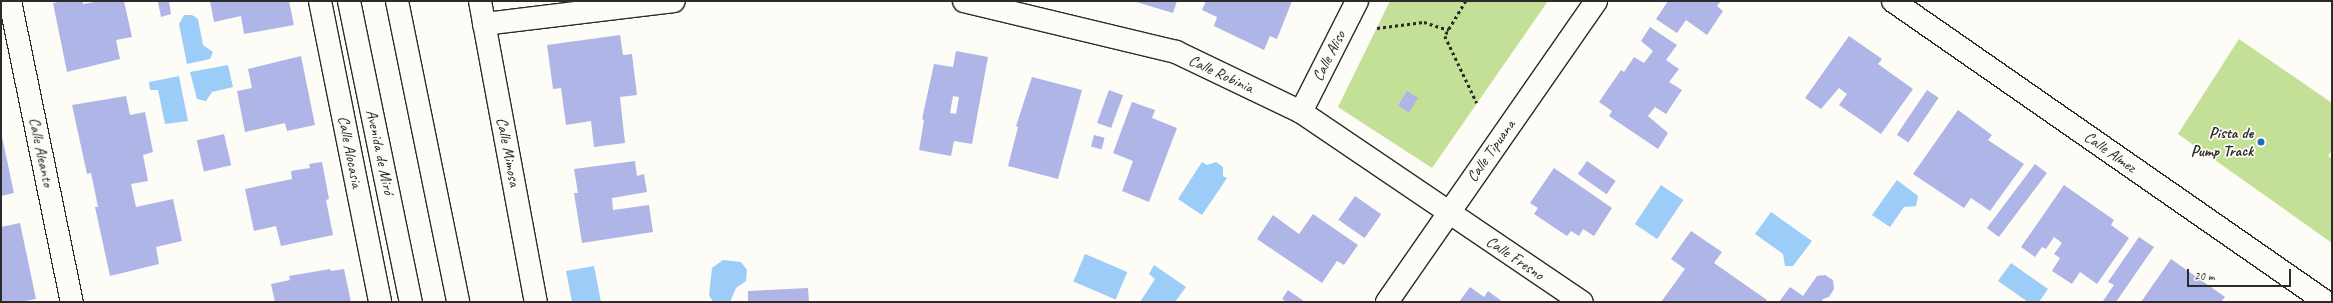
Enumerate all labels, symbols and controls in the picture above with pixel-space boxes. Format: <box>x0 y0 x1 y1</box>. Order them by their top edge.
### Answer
street label: Calle Aliso <box>1308 28 1350 84</box>
street label: Calle Robinia <box>1185 50 1257 98</box>
street label: Avenida de Miró <box>362 108 398 196</box>
street label: Calle Alocasia <box>334 114 366 190</box>
street label: Calle Aleanto <box>24 116 58 188</box>
street label: Calle Mimosa <box>492 116 524 188</box>
street label: Calle Tipuana <box>1462 116 1520 186</box>
place label: Pista de Pump Track <box>2190 123 2253 161</box>
street label: Calle Almez <box>2080 127 2140 177</box>
marker: Pista de Pump Track <box>2256 137 2266 147</box>
street label: Calle Fresno <box>1483 232 1547 284</box>
scale bar <box>2189 261 2293 287</box>
text: 20 m <box>2194 268 2214 284</box>

